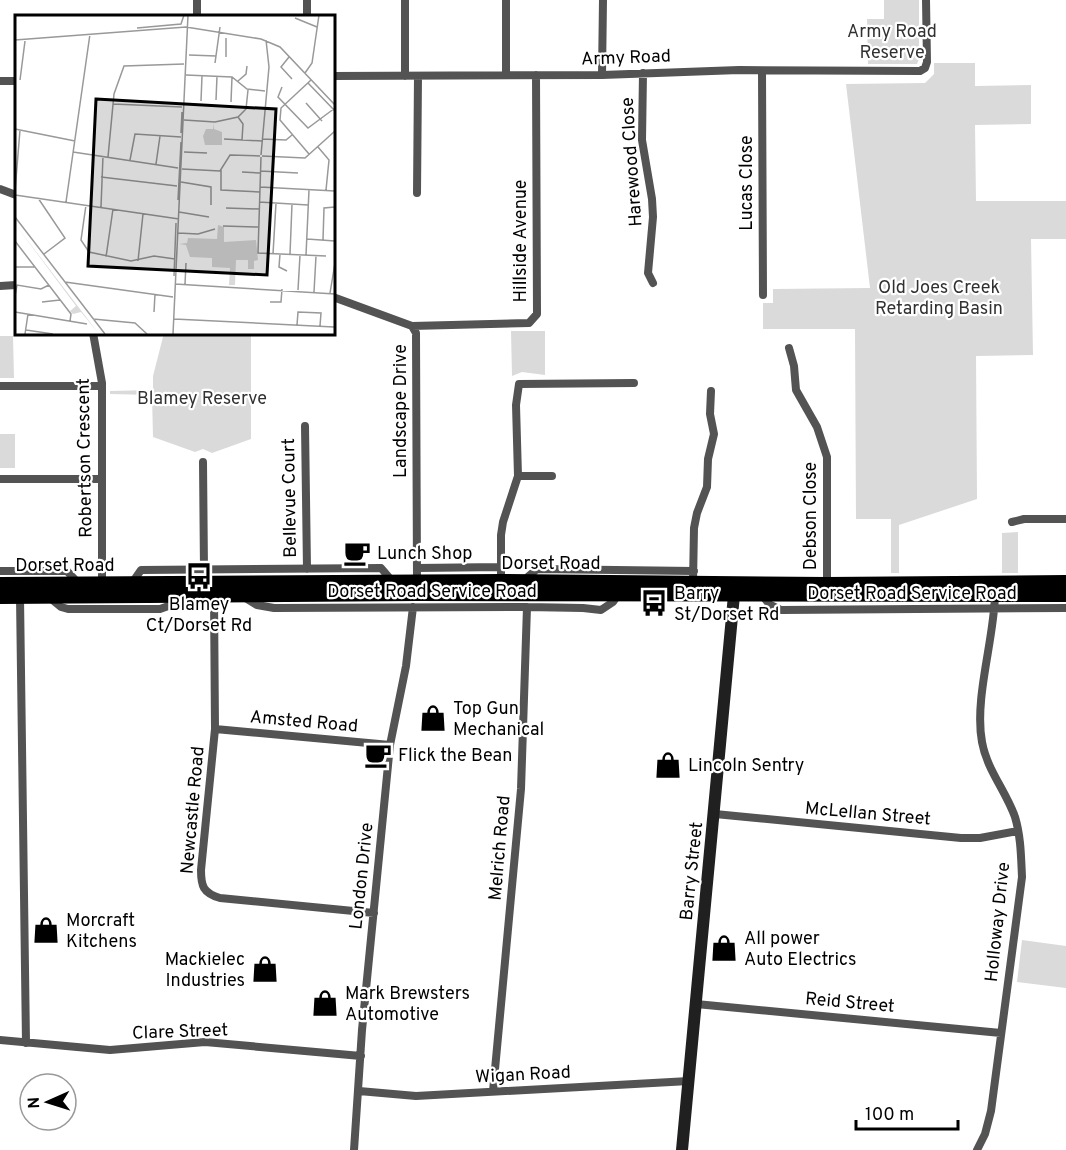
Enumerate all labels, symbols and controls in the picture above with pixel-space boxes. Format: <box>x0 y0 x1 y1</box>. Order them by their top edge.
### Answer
inset map <box>15 15 334 334</box>
park label: Army Road Reserve <box>847 21 937 65</box>
street label: Army Road <box>581 45 671 72</box>
street label: Harewood Close <box>617 96 648 227</box>
street label: Lucas Close <box>736 135 759 231</box>
street label: Hillside Avenue <box>510 179 533 303</box>
park label: Old Joes Creek Retarding Basin <box>875 277 1003 321</box>
street label: Landscape Drive <box>390 344 413 478</box>
street label: Robertson Crescent <box>73 378 98 538</box>
park label: Blamey Reserve <box>137 388 267 411</box>
street label: Bellevue Court <box>278 438 303 558</box>
street label: Debson Close <box>800 462 823 570</box>
cafe icon: Lunch Shop <box>342 538 372 568</box>
place label: Lunch Shop <box>377 543 472 566</box>
street label: Dorset Road <box>501 553 601 576</box>
street label: Dorset Road <box>15 555 115 578</box>
bus stop icon: Blamey Ct/Dorset Rd <box>184 561 214 591</box>
street label: Dorset Road Service Road <box>327 581 537 604</box>
place label: Barry St/Dorset Rd <box>674 583 779 627</box>
street label: Dorset Road Service Road <box>807 583 1017 606</box>
bus stop icon: Barry St/Dorset Rd <box>639 588 669 618</box>
place label: Blamey Ct/Dorset Rd <box>146 594 252 638</box>
place label: Top Gun Mechanical <box>453 698 544 742</box>
shop icon: Top Gun Mechanical <box>418 703 448 733</box>
street label: Amsted Road <box>249 706 359 739</box>
cafe icon: Flick the Bean <box>363 740 393 770</box>
street label: Newcastle Road <box>176 745 211 875</box>
place label: Flick the Bean <box>398 745 512 768</box>
shop icon: Lincoln Sentry <box>653 750 683 780</box>
place label: Lincoln Sentry <box>688 755 804 778</box>
street label: Melrich Road <box>484 795 517 902</box>
street label: McLellan Street <box>804 798 932 831</box>
street label: London Drive <box>345 821 380 931</box>
street label: Barry Street <box>676 821 709 922</box>
street label: Holloway Drive <box>981 861 1016 983</box>
place label: Morcraft Kitchens <box>66 910 137 954</box>
shop icon: Morcraft Kitchens <box>31 915 61 945</box>
place label: All power Auto Electrics <box>744 928 856 972</box>
shop icon: All power Auto Electrics <box>709 933 739 963</box>
place label: Mackielec Industries <box>165 949 245 993</box>
shop icon: Mackielec Industries <box>250 954 280 984</box>
place label: Mark Brewsters Automotive <box>345 983 470 1027</box>
shop icon: Mark Brewsters Automotive <box>310 988 340 1018</box>
street label: Reid Street <box>804 988 896 1019</box>
street label: Clare Street <box>132 1019 228 1046</box>
street label: Wigan Road <box>475 1062 571 1089</box>
north arrow <box>18 1072 78 1132</box>
scale bar <box>856 1093 958 1131</box>
text: N <box>25 1096 45 1109</box>
text: 100 m <box>865 1104 914 1127</box>

